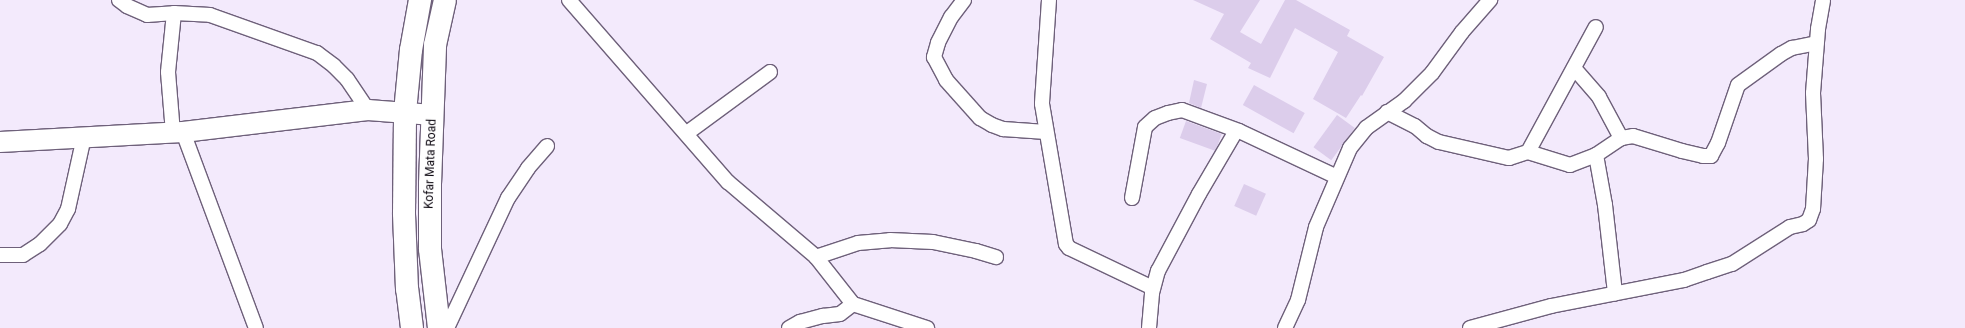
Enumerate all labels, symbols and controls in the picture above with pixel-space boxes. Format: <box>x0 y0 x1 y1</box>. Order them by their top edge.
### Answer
street label: Kofar Mata Road <box>422 119 440 209</box>

